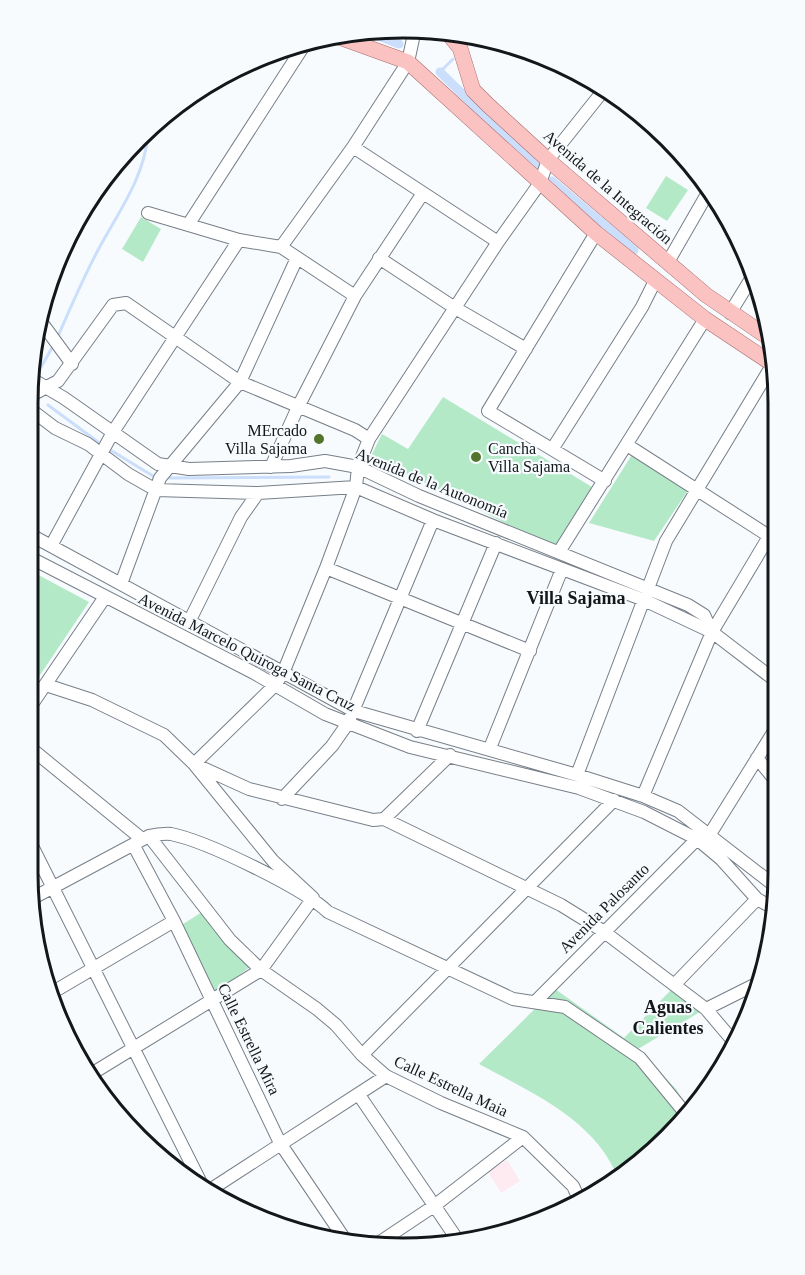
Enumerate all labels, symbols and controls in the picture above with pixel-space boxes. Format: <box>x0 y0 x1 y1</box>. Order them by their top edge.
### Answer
street label: Avenida de la Integración <box>540 127 676 248</box>
place label: MErcado Villa Sajama <box>225 422 307 458</box>
marker: MErcado Villa Sajama <box>312 432 326 446</box>
place label: Cancha Villa Sajama <box>488 440 570 476</box>
street label: Avenida de la Autonomía <box>353 445 511 521</box>
marker: Cancha Villa Sajama <box>469 450 483 464</box>
district label: Villa Sajama <box>527 588 625 608</box>
street label: Avenida Marcelo Quiroga Santa Cruz <box>135 590 358 715</box>
street label: Avenida Palosanto <box>556 860 652 956</box>
street label: Calle Estrella Mira <box>215 981 283 1097</box>
district label: Aguas Calientes <box>633 997 704 1038</box>
street label: Calle Estrella Maia <box>391 1052 511 1120</box>

